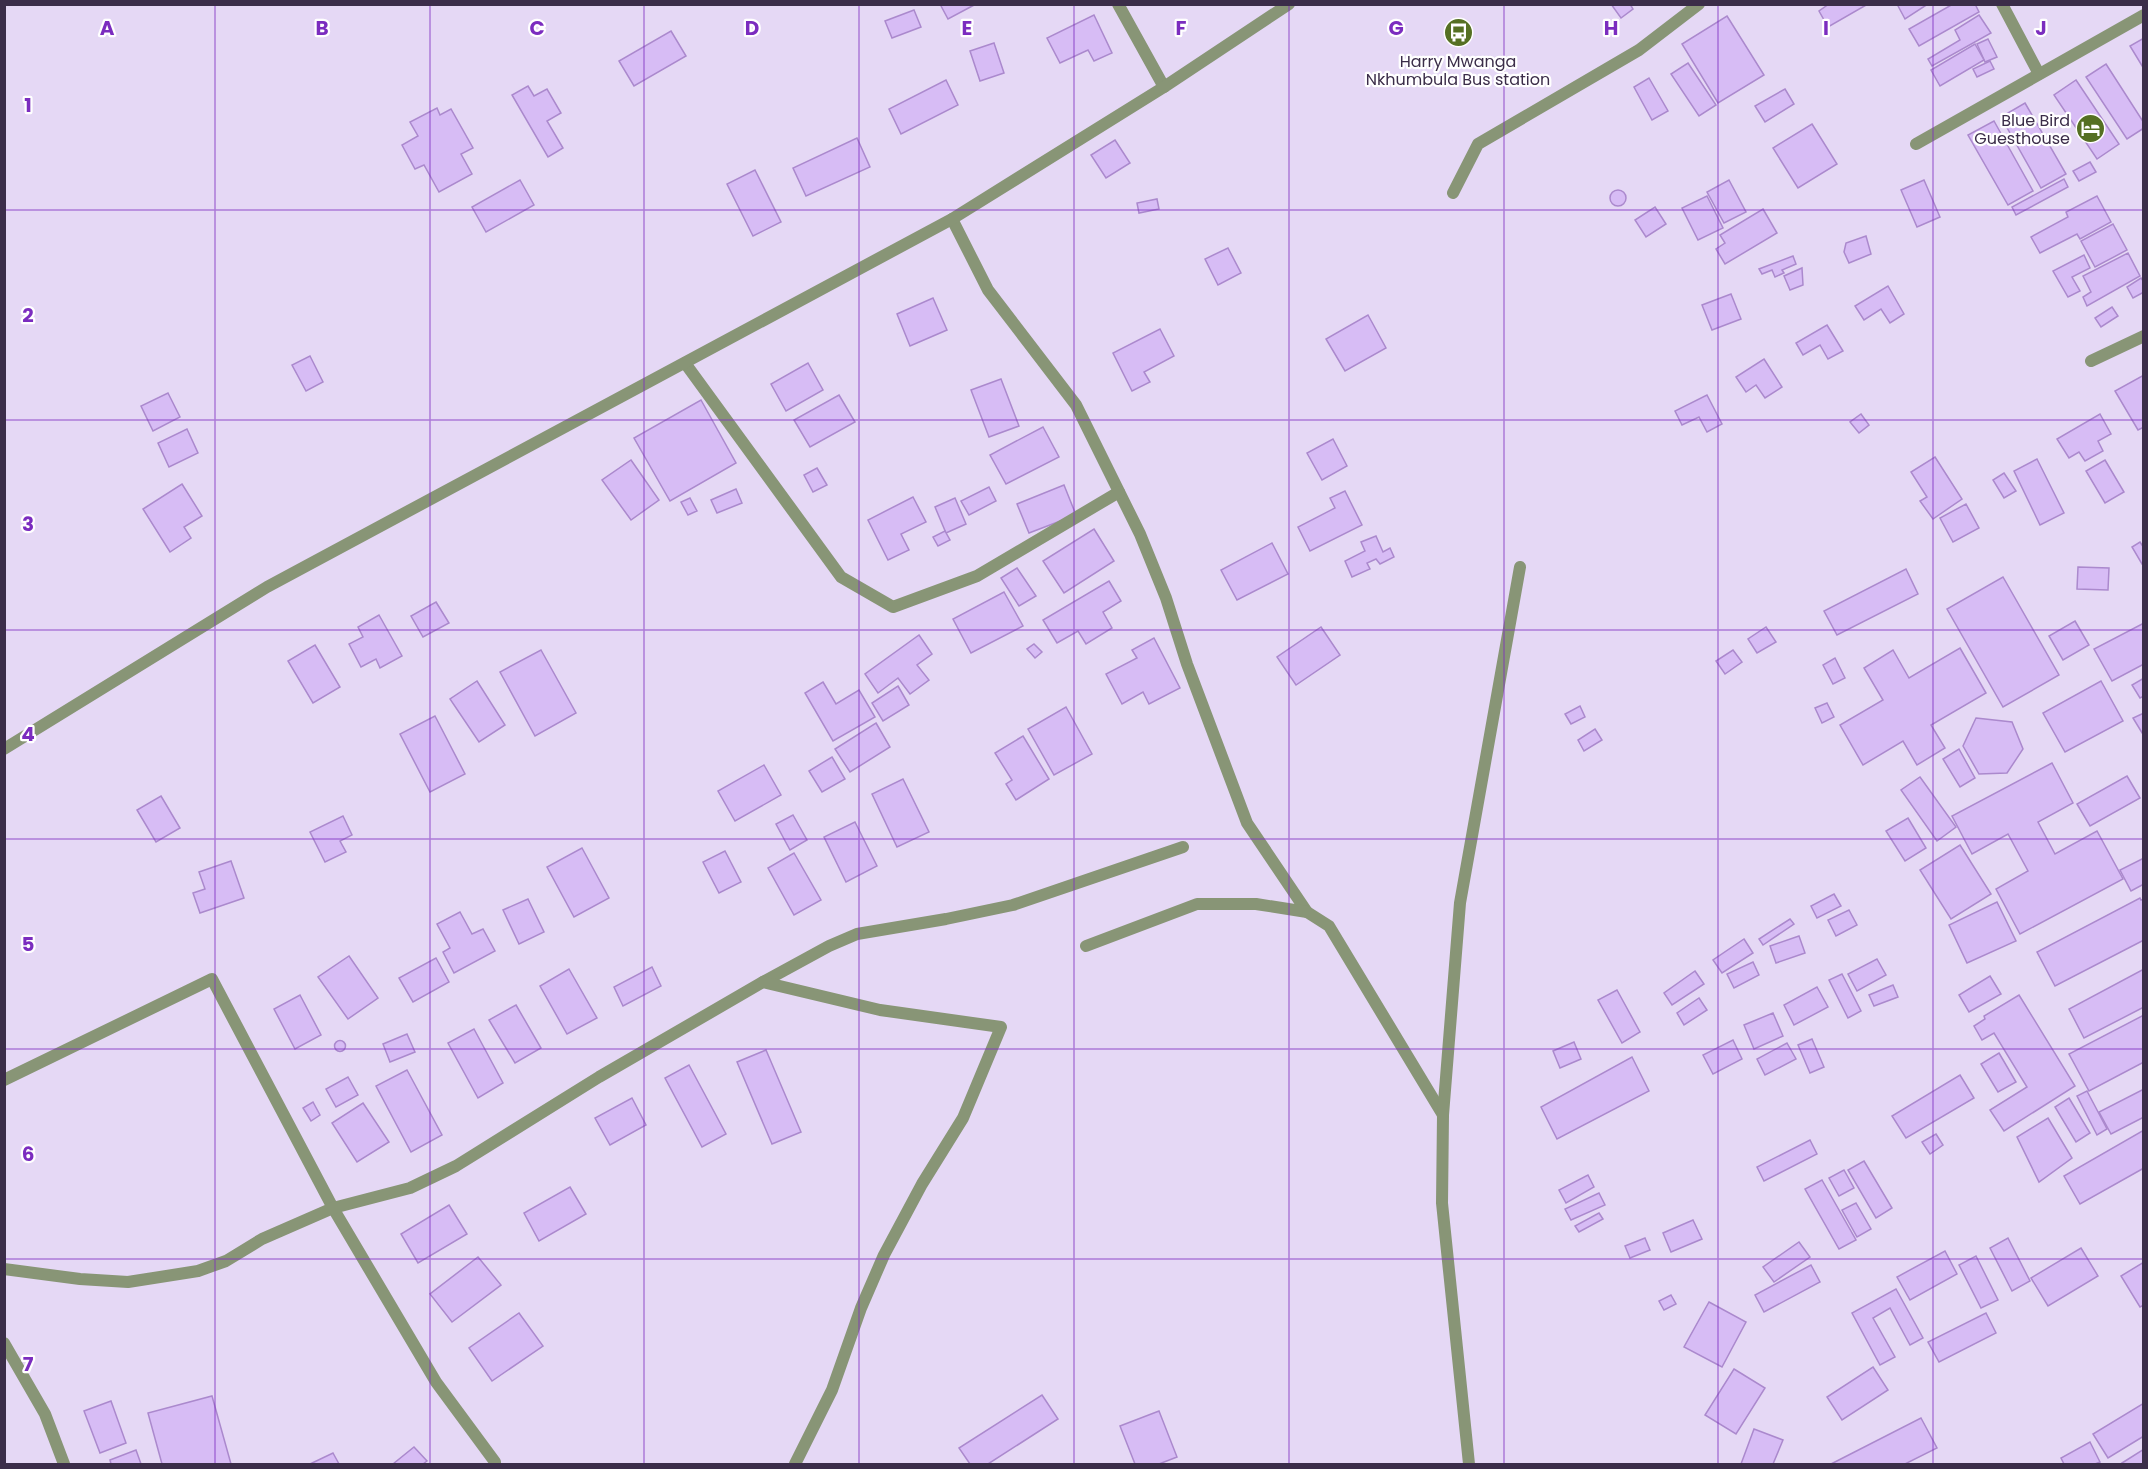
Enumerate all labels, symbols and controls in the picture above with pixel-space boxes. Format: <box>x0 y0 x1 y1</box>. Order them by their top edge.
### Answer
text: A <box>100 14 115 42</box>
text: B <box>315 14 329 42</box>
text: C <box>529 14 545 42</box>
text: D <box>745 14 759 42</box>
text: E <box>962 14 972 42</box>
text: F <box>1176 14 1187 42</box>
text: G <box>1388 14 1404 42</box>
text: H <box>1604 14 1618 42</box>
text: I <box>1823 14 1829 42</box>
text: J <box>2035 14 2047 42</box>
bus stop icon: Harry Mwanga Nkhumbula Bus station <box>1442 17 1474 49</box>
place label: Harry Mwanga Nkhumbula Bus station <box>1366 50 1550 91</box>
text: 1 <box>24 91 32 119</box>
place label: Blue Bird Guesthouse <box>1974 109 2070 150</box>
hotel icon: Blue Bird Guesthouse <box>2075 113 2107 145</box>
text: 2 <box>22 301 34 329</box>
text: 3 <box>22 510 34 538</box>
text: 4 <box>21 720 35 748</box>
text: 5 <box>22 930 35 958</box>
text: 6 <box>22 1140 34 1168</box>
text: 7 <box>23 1350 34 1378</box>

